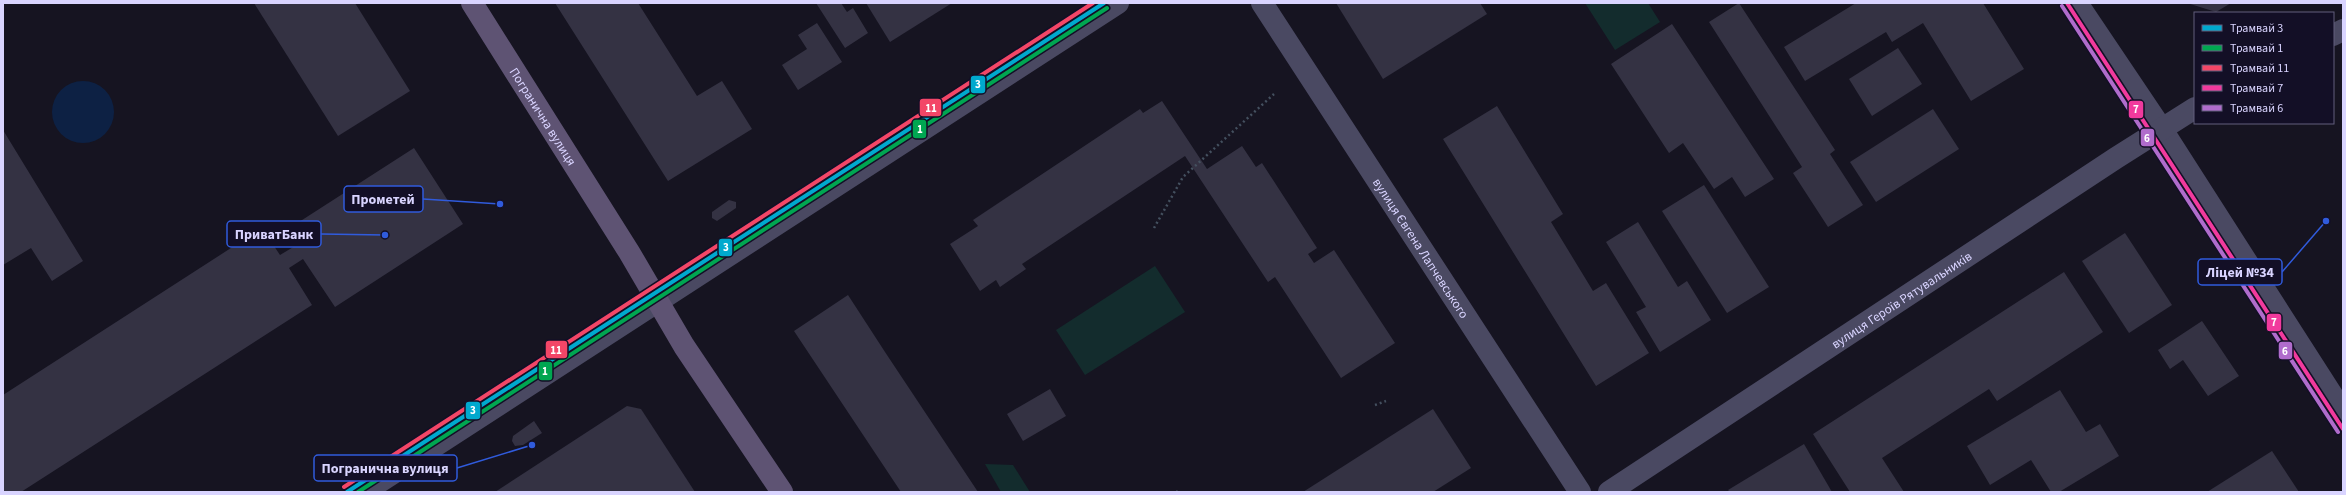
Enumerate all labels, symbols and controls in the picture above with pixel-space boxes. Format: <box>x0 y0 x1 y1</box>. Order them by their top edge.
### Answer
legend <box>2194 12 2334 124</box>
text: Трамвай 3 <box>2230 20 2283 37</box>
text: Трамвай 1 <box>2230 40 2283 57</box>
text: Трамвай 11 <box>2230 60 2289 77</box>
street label: Погранична вулиця <box>505 64 580 169</box>
line badge: 3 <box>970 75 986 94</box>
text: 3 <box>975 77 981 92</box>
text: Трамвай 7 <box>2230 80 2283 97</box>
line badge: 11 <box>919 98 942 117</box>
line badge: 7 <box>2128 100 2144 119</box>
text: Трамвай 6 <box>2230 100 2283 117</box>
text: 11 <box>925 101 937 116</box>
text: 7 <box>2133 102 2139 117</box>
line badge: 1 <box>912 119 927 139</box>
text: 1 <box>917 122 923 137</box>
line badge: 6 <box>2140 128 2155 147</box>
text: 6 <box>2144 131 2150 146</box>
street label: вулиця Євгена Лапчевського <box>1368 175 1473 322</box>
callout: Прометей <box>344 186 423 212</box>
text: Прометей <box>351 190 415 210</box>
callout: ПриватБанк <box>227 221 321 247</box>
text: ПриватБанк <box>235 225 314 245</box>
line badge: 3 <box>718 238 733 257</box>
text: 3 <box>723 240 729 255</box>
street label: вулиця Героїв Рятувальників <box>1828 247 1976 353</box>
callout: Ліцей №34 <box>2198 259 2282 285</box>
text: Ліцей №34 <box>2205 263 2275 283</box>
line badge: 7 <box>2266 313 2282 332</box>
text: 7 <box>2271 315 2277 330</box>
line badge: 11 <box>545 340 568 359</box>
line badge: 6 <box>2278 341 2293 360</box>
text: 11 <box>550 343 562 358</box>
text: 6 <box>2282 344 2288 359</box>
line badge: 1 <box>538 361 553 381</box>
text: 1 <box>542 364 548 379</box>
line badge: 3 <box>465 401 481 420</box>
text: 3 <box>470 403 476 418</box>
callout: Погранична вулиця <box>314 455 457 481</box>
text: Погранична вулиця <box>321 459 449 479</box>

